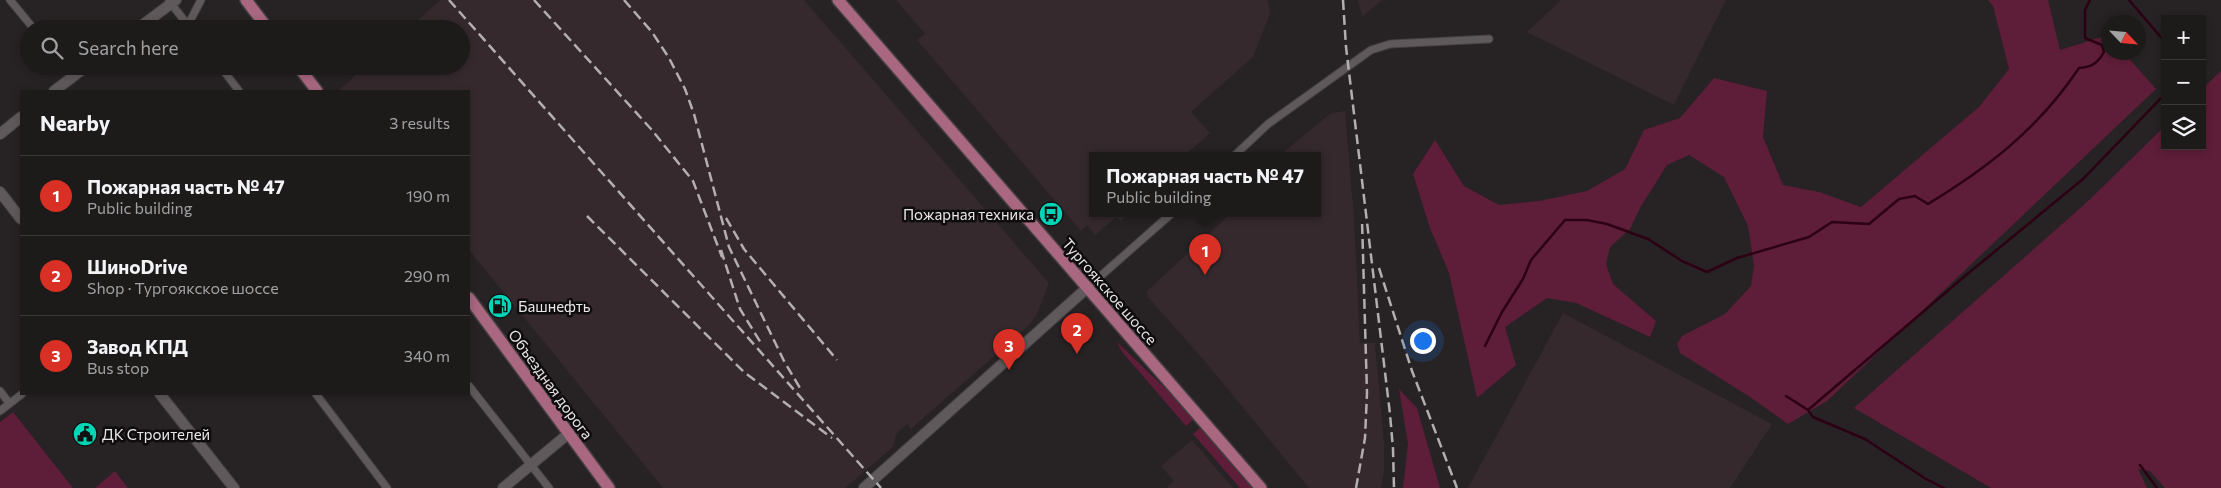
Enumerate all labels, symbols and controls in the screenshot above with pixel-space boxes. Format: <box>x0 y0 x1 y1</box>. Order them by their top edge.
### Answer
north arrow <box>2101 15 2146 60</box>
map controls <box>2161 15 2206 150</box>
button: + <box>2161 15 2206 60</box>
search box <box>20 20 470 75</box>
icon: search <box>38 34 66 62</box>
text: Search here <box>78 36 178 59</box>
button: − <box>2161 60 2206 105</box>
button: layers <box>2161 105 2206 150</box>
text: Nearby <box>40 110 110 135</box>
text: 3 results <box>389 113 450 132</box>
popup <box>1089 152 1321 217</box>
text: Пожарная часть № 47 <box>1106 164 1304 187</box>
text: Пожарная часть № 47 <box>87 175 285 198</box>
text: 1 <box>52 186 60 205</box>
text: 190 m <box>406 186 450 205</box>
text: Public building <box>1106 187 1212 206</box>
text: Public building <box>87 198 192 217</box>
bus stop icon: Пожарная техника <box>1038 201 1064 227</box>
place label: Пожарная техника <box>903 205 1034 223</box>
street label: Тургоякское шоссе <box>1059 234 1161 348</box>
pin: 1 <box>1189 234 1221 275</box>
text: ШиноDrive <box>87 255 188 278</box>
text: 2 <box>51 266 61 285</box>
text: 290 m <box>404 266 450 285</box>
text: Shop · Тургоякское шоссе <box>87 278 279 297</box>
fuel station icon: Башнефть <box>487 293 513 319</box>
place label: Башнефть <box>518 297 591 315</box>
pin: 2 <box>1061 313 1093 354</box>
street label: Объездная дорога <box>505 326 597 442</box>
your location <box>1410 328 1436 354</box>
pin: 3 <box>993 329 1025 370</box>
text: Завод КПД <box>87 335 188 358</box>
text: 3 <box>51 346 61 365</box>
text: 340 m <box>404 346 450 365</box>
text: Bus stop <box>87 358 149 377</box>
public building icon: ДК Строителей <box>72 421 98 447</box>
place label: ДК Строителей <box>102 425 210 443</box>

